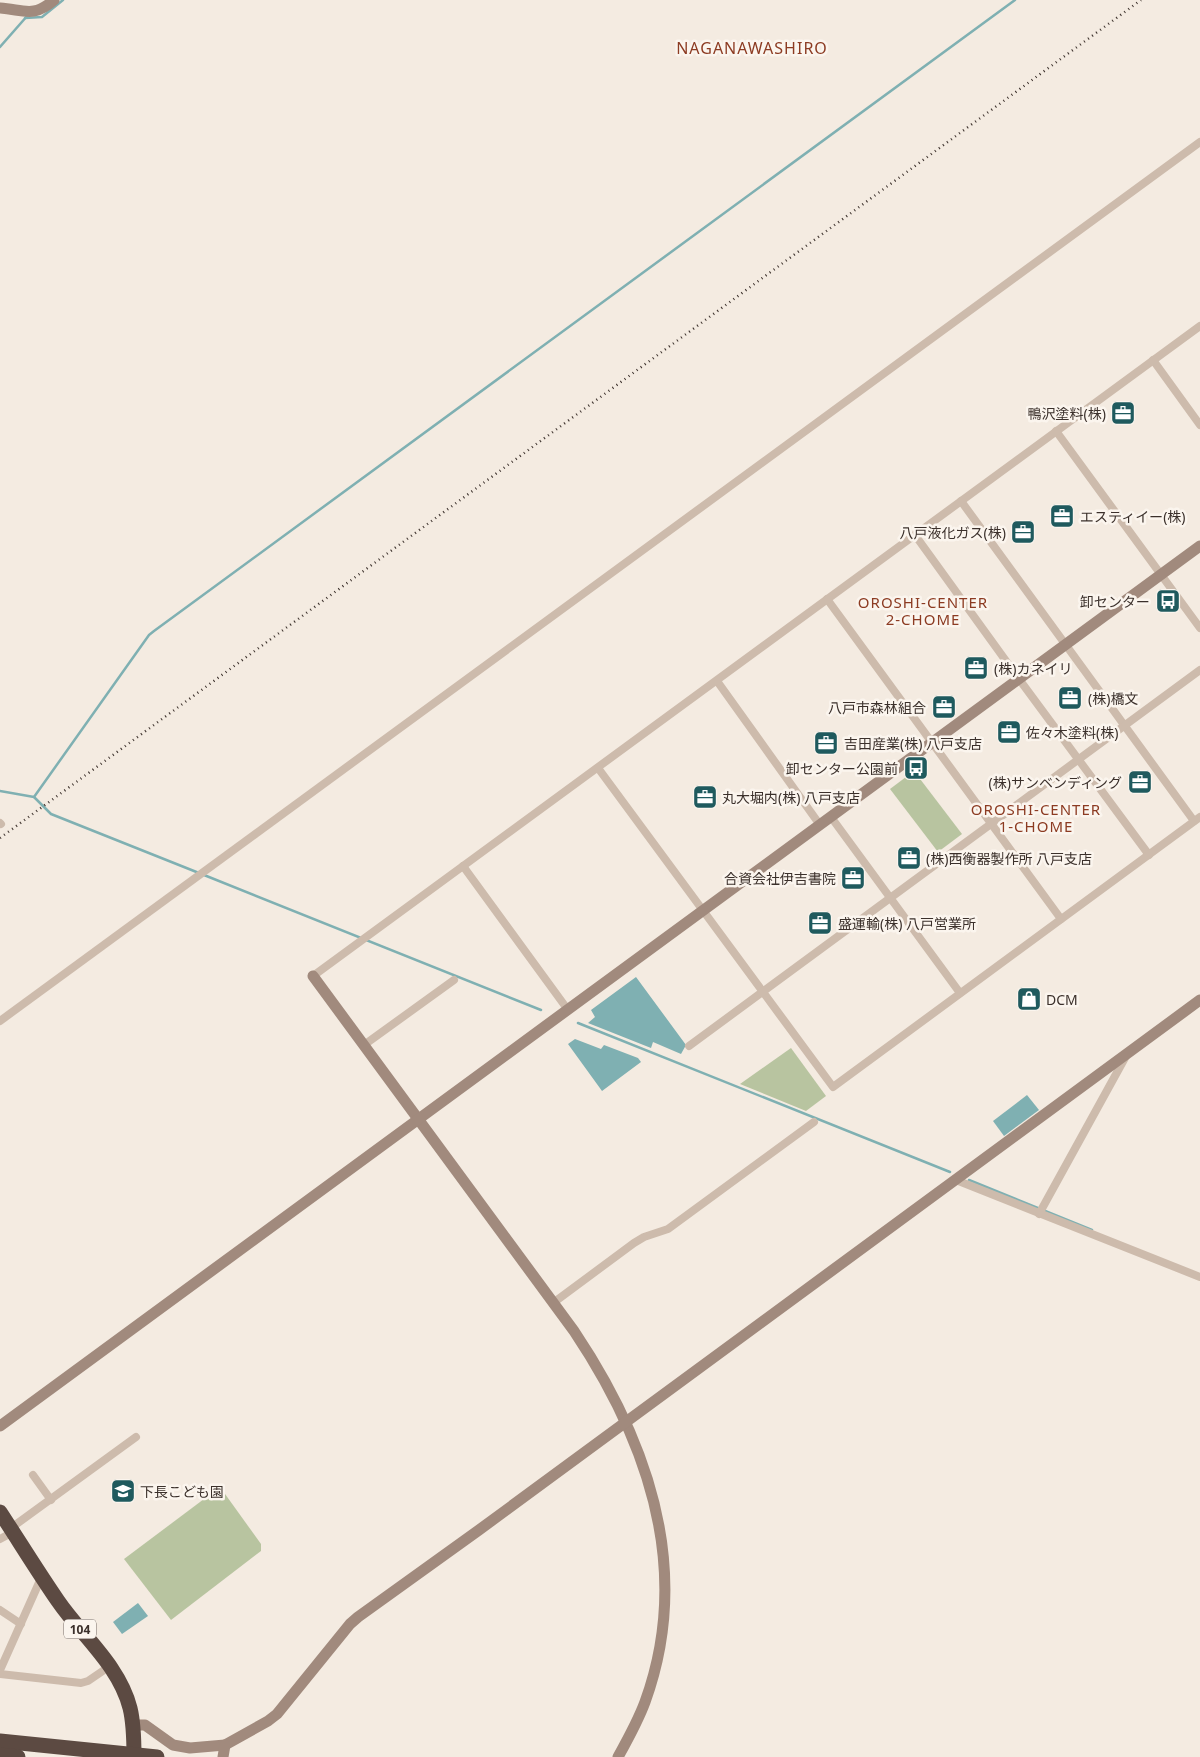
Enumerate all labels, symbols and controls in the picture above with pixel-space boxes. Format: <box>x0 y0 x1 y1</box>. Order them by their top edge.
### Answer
district label: NAGANAWASHIRO <box>676 37 828 59</box>
office icon: 鴨沢塗料(株) <box>1110 400 1136 426</box>
place label: 鴨沢塗料(株) <box>1028 404 1106 423</box>
office icon: エスティイー(株) <box>1049 503 1075 529</box>
place label: エスティイー(株) <box>1080 507 1186 526</box>
office icon: 八戸液化ガス(株) <box>1010 519 1036 545</box>
place label: 八戸液化ガス(株) <box>900 523 1006 542</box>
bus stop icon: 卸センター <box>1155 588 1181 614</box>
district label: OROSHI-CENTER 2-CHOME <box>858 592 988 629</box>
place label: 卸センター <box>1080 592 1150 611</box>
office icon: (株)カネイリ <box>963 655 989 681</box>
place label: (株)カネイリ <box>994 659 1072 678</box>
office icon: (株)橋文 <box>1057 685 1083 711</box>
place label: (株)橋文 <box>1088 689 1138 708</box>
office icon: 八戸市森林組合 <box>931 694 957 720</box>
place label: 八戸市森林組合 <box>828 698 926 717</box>
office icon: 佐々木塗料(株) <box>996 719 1022 745</box>
place label: 佐々木塗料(株) <box>1026 723 1118 742</box>
office icon: 吉田産業(株) 八戸支店 <box>813 730 839 756</box>
place label: 吉田産業(株) 八戸支店 <box>844 734 982 753</box>
bus stop icon: 卸センター公園前 <box>903 755 929 781</box>
place label: 卸センター公園前 <box>786 759 898 778</box>
office icon: (株)サンベンディング <box>1127 769 1153 795</box>
place label: (株)サンベンディング <box>989 773 1122 792</box>
office icon: 丸大堀内(株) 八戸支店 <box>692 784 718 810</box>
place label: 丸大堀内(株) 八戸支店 <box>722 788 860 807</box>
district label: OROSHI-CENTER 1-CHOME <box>971 799 1101 836</box>
office icon: (株)西衡器製作所 八戸支店 <box>896 845 922 871</box>
place label: (株)西衡器製作所 八戸支店 <box>926 849 1092 868</box>
office icon: 合資会社伊吉書院 <box>840 865 866 891</box>
place label: 合資会社伊吉書院 <box>724 869 836 888</box>
office icon: 盛運輸(株) 八戸営業所 <box>807 910 833 936</box>
place label: 盛運輸(株) 八戸営業所 <box>838 914 976 933</box>
shop icon: DCM <box>1016 986 1042 1012</box>
place label: DCM <box>1046 990 1078 1009</box>
school or university icon: 下長こども園 <box>110 1478 136 1504</box>
place label: 下長こども園 <box>140 1482 224 1501</box>
road number: 104 <box>64 1620 96 1638</box>

